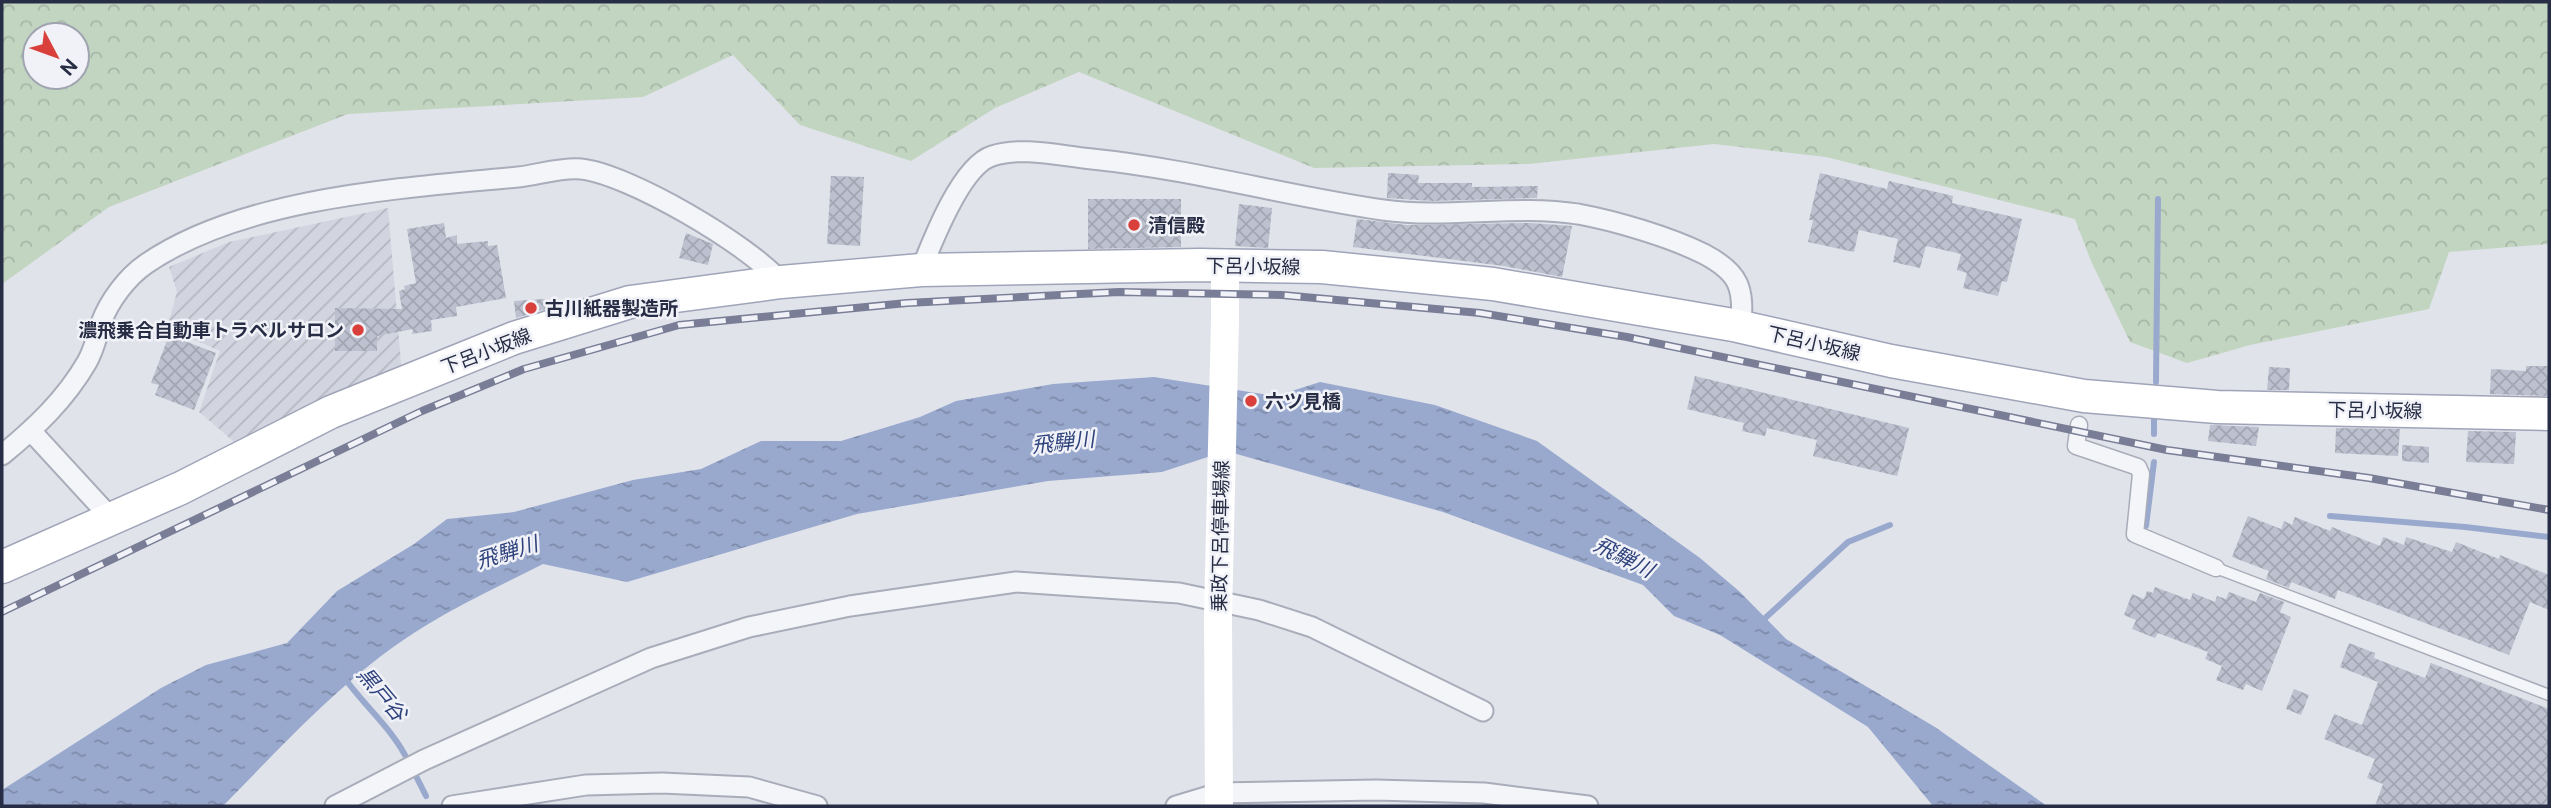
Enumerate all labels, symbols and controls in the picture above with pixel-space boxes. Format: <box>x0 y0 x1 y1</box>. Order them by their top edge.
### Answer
north arrow <box>21 21 91 91</box>
text: N <box>56 54 82 80</box>
place label: 清信殿 <box>1148 214 1205 236</box>
marker: 清信殿 <box>1126 217 1142 233</box>
street label: 下呂小坂線 <box>1205 254 1301 278</box>
place label: 古川紙器製造所 <box>545 297 678 319</box>
marker: 古川紙器製造所 <box>523 300 539 316</box>
place label: 濃飛乗合自動車トラベルサロン <box>78 319 344 341</box>
marker: 濃飛乗合自動車トラベルサロン <box>350 322 366 338</box>
street label: 下呂小坂線 <box>1765 322 1863 364</box>
street label: 下呂小坂線 <box>438 324 534 378</box>
place label: 六ツ見橋 <box>1265 390 1341 412</box>
marker: 六ツ見橋 <box>1243 393 1259 409</box>
street label: 下呂小坂線 <box>2327 398 2423 422</box>
water label: 飛騨川 <box>1030 426 1098 458</box>
street label: 乗政下呂停車場線 <box>1208 460 1232 612</box>
water label: 飛騨川 <box>473 530 543 573</box>
water label: 飛騨川 <box>1590 532 1660 583</box>
water label: 黒戸谷 <box>352 662 413 728</box>

